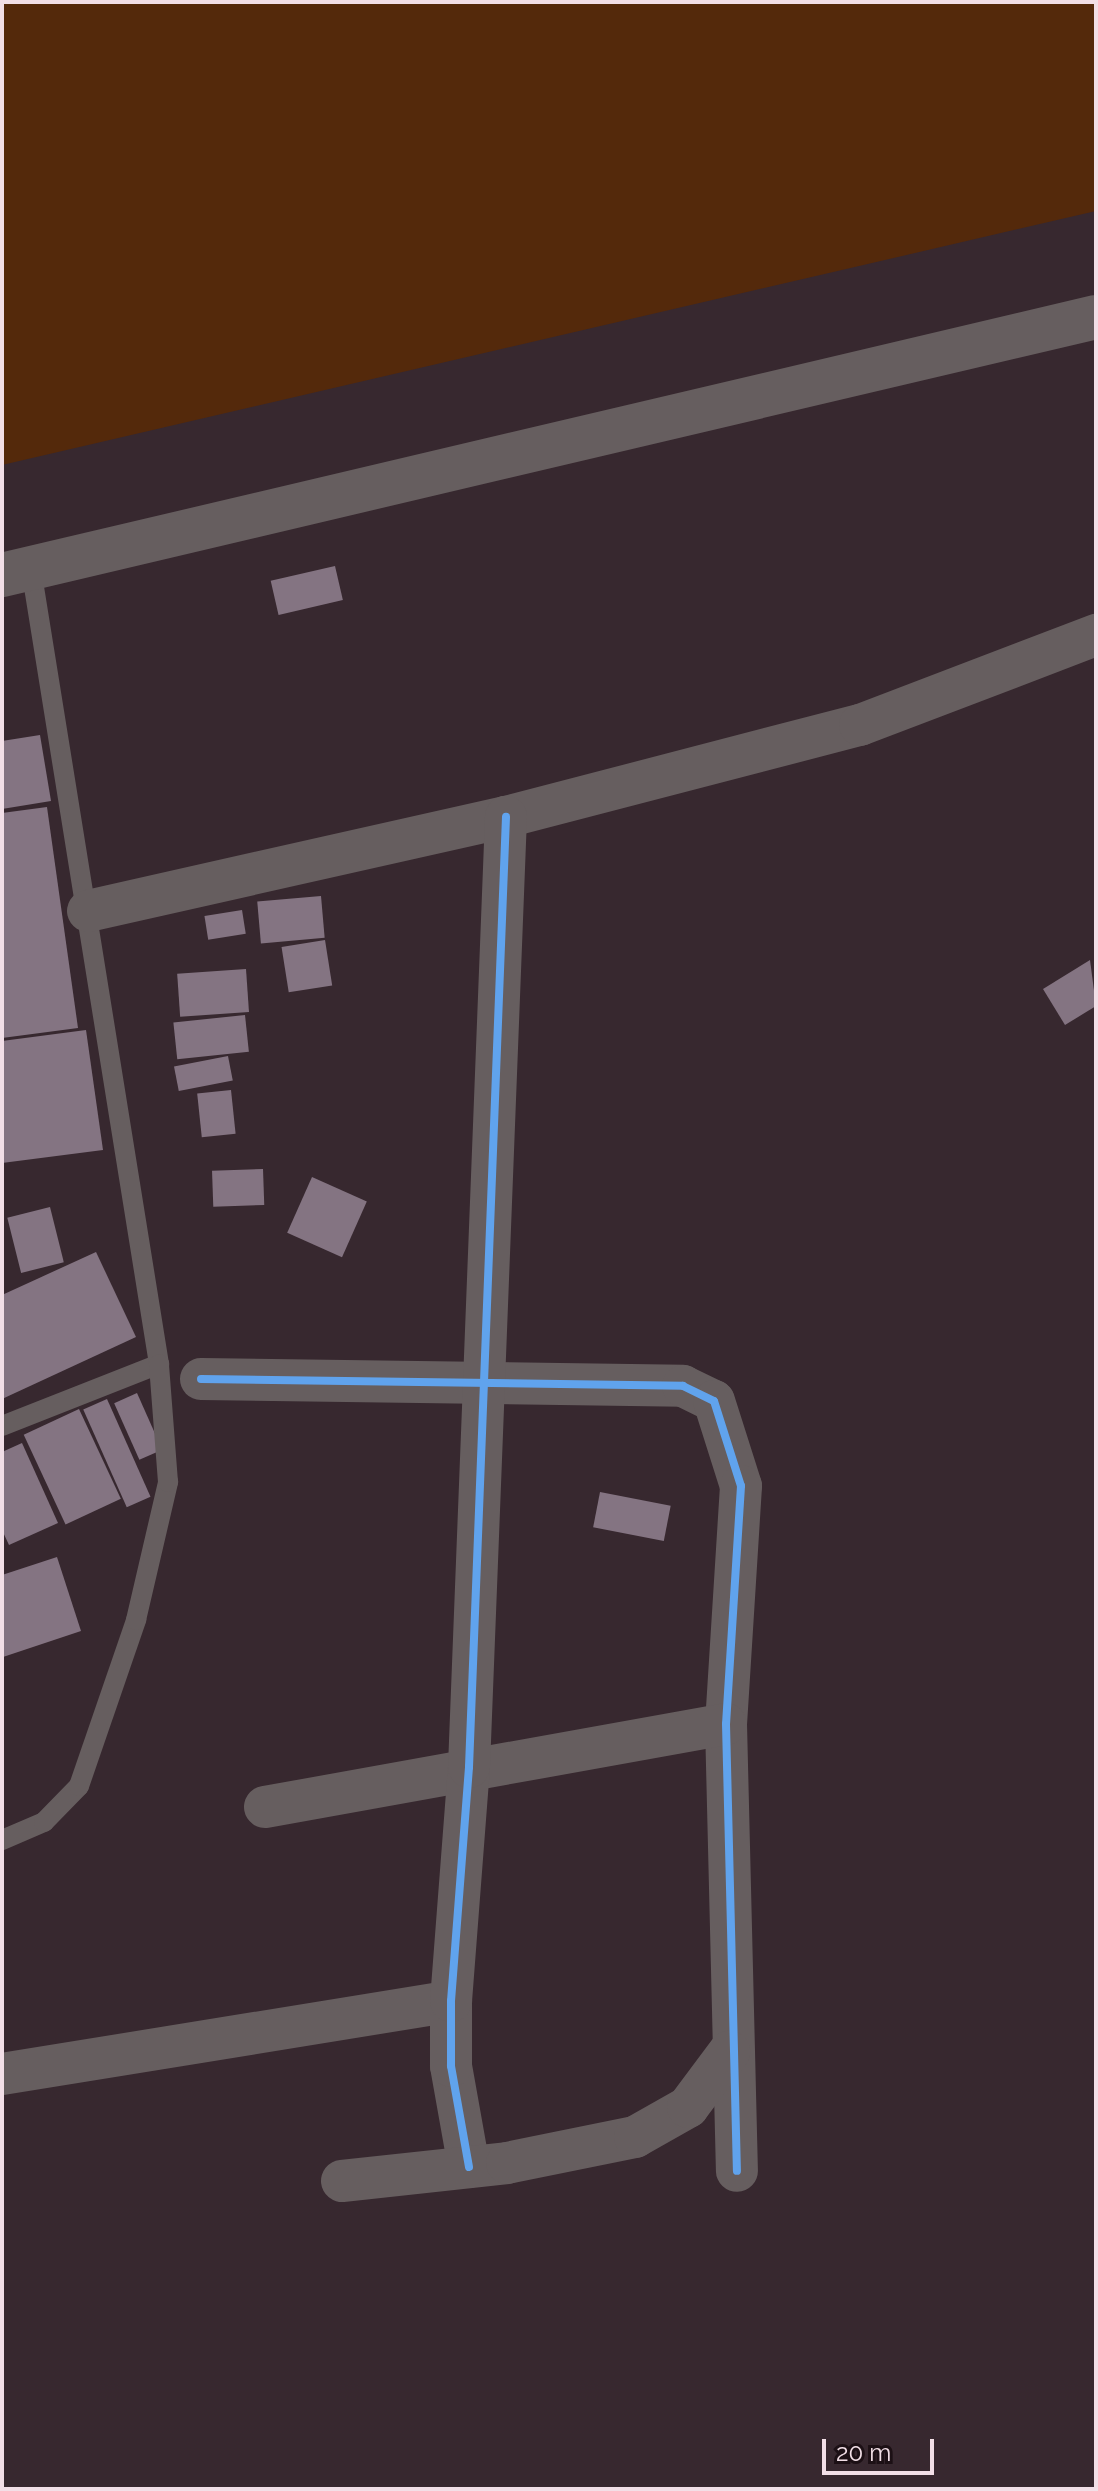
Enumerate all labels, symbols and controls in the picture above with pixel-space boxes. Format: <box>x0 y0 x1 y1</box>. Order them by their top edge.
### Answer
scale bar <box>826 2423 938 2473</box>
text: 20 m <box>836 2438 891 2467</box>

